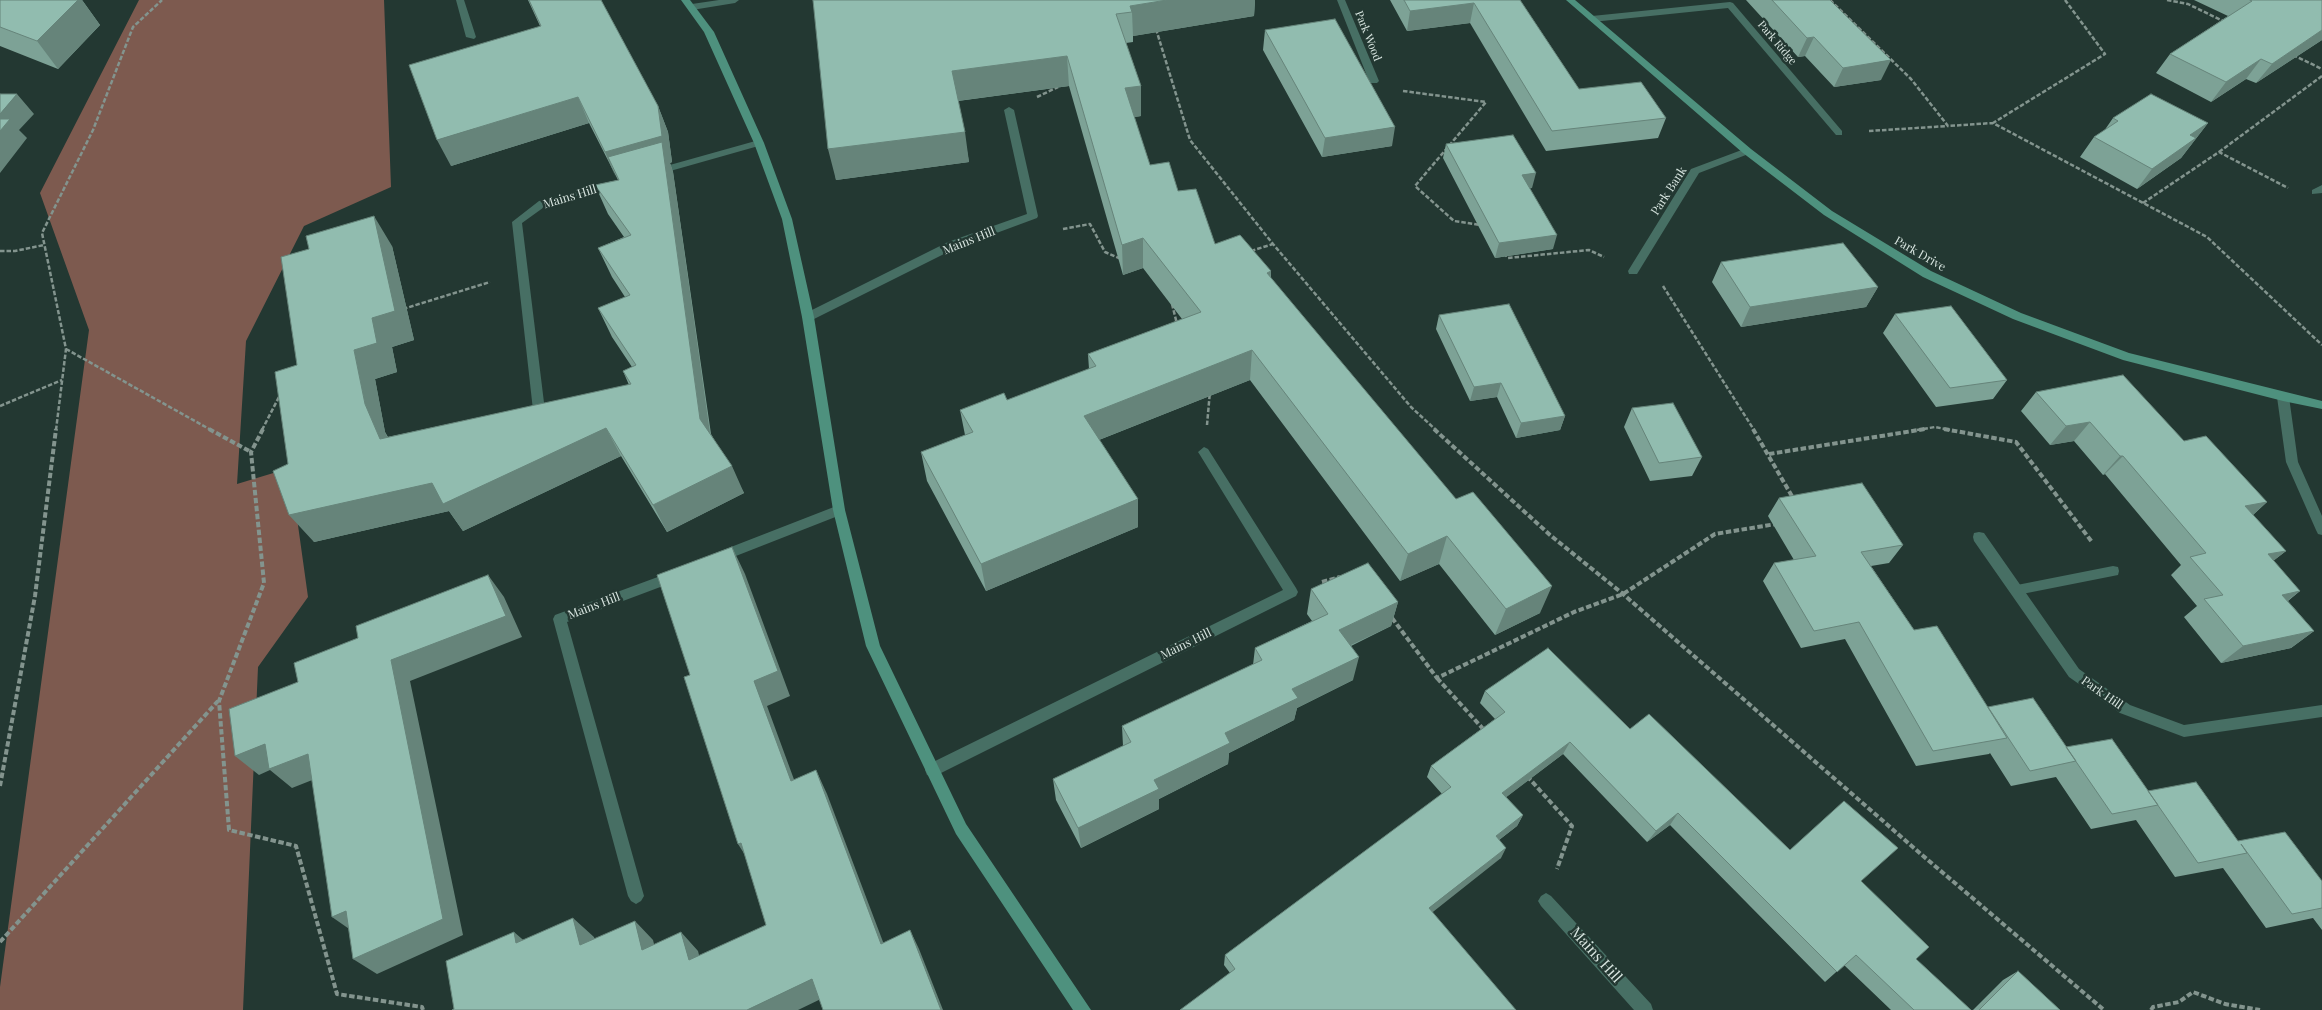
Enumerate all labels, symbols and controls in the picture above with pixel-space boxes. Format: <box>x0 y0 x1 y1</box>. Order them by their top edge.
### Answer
street label: Park Wood <box>1352 9 1384 63</box>
street label: Park Ridge <box>1755 18 1799 68</box>
street label: Park Bank <box>1648 164 1690 218</box>
street label: Mains Hill <box>542 182 598 212</box>
street label: Mains Hill <box>941 224 997 258</box>
street label: Park Drive <box>1892 234 1948 274</box>
street label: Mains Hill <box>566 589 622 623</box>
street label: Mains Hill <box>1158 626 1214 662</box>
street label: Park Hill <box>2079 674 2125 712</box>
street label: Mains Hill <box>1566 923 1626 987</box>

